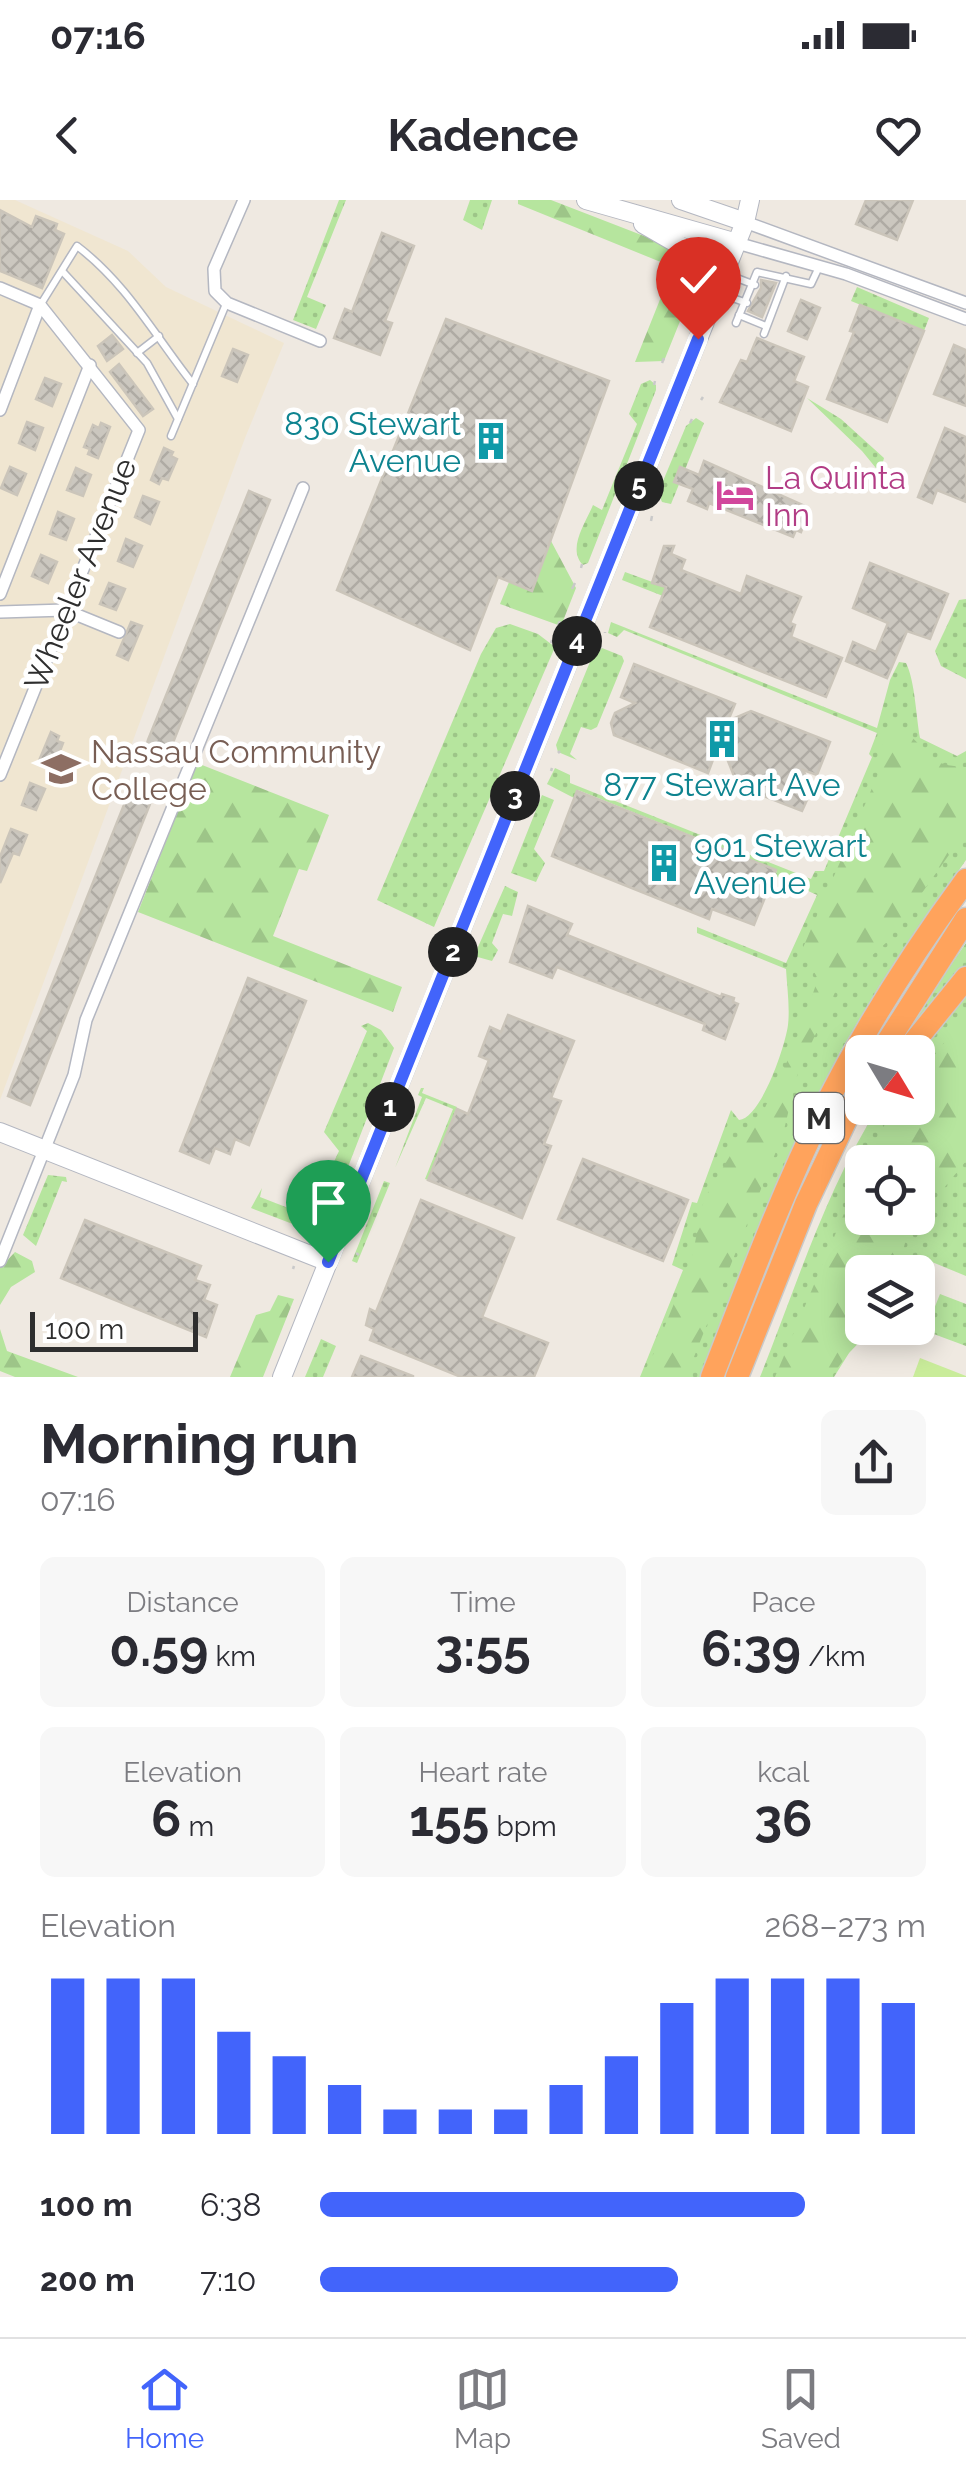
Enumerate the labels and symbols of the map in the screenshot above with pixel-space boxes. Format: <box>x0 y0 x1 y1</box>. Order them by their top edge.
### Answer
pin <box>656 237 741 340</box>
place label: 830 Stewart Avenue <box>284 405 461 479</box>
building icon: 830 Stewart Avenue <box>470 420 512 462</box>
street label: Wheeler Avenue <box>17 452 143 696</box>
place label: La Quinta Inn <box>765 459 906 533</box>
pin: 5 <box>614 461 664 511</box>
hotel icon: La Quinta Inn <box>714 474 756 516</box>
pin: 4 <box>552 616 602 666</box>
building icon: 877 Stewart Ave <box>701 718 743 760</box>
place label: Nassau Community College <box>91 733 381 807</box>
school or university icon: Nassau Community College <box>40 748 82 790</box>
place label: 877 Stewart Ave <box>603 766 841 803</box>
pin: 3 <box>490 771 540 821</box>
place label: 901 Stewart Avenue <box>694 827 867 901</box>
building icon: 901 Stewart Avenue <box>643 842 685 884</box>
pin: 2 <box>428 927 478 977</box>
north arrow <box>845 1035 935 1125</box>
pin: 1 <box>365 1082 415 1132</box>
road number: M <box>794 1093 844 1143</box>
pin <box>286 1160 371 1263</box>
scale bar <box>30 1307 198 1352</box>

